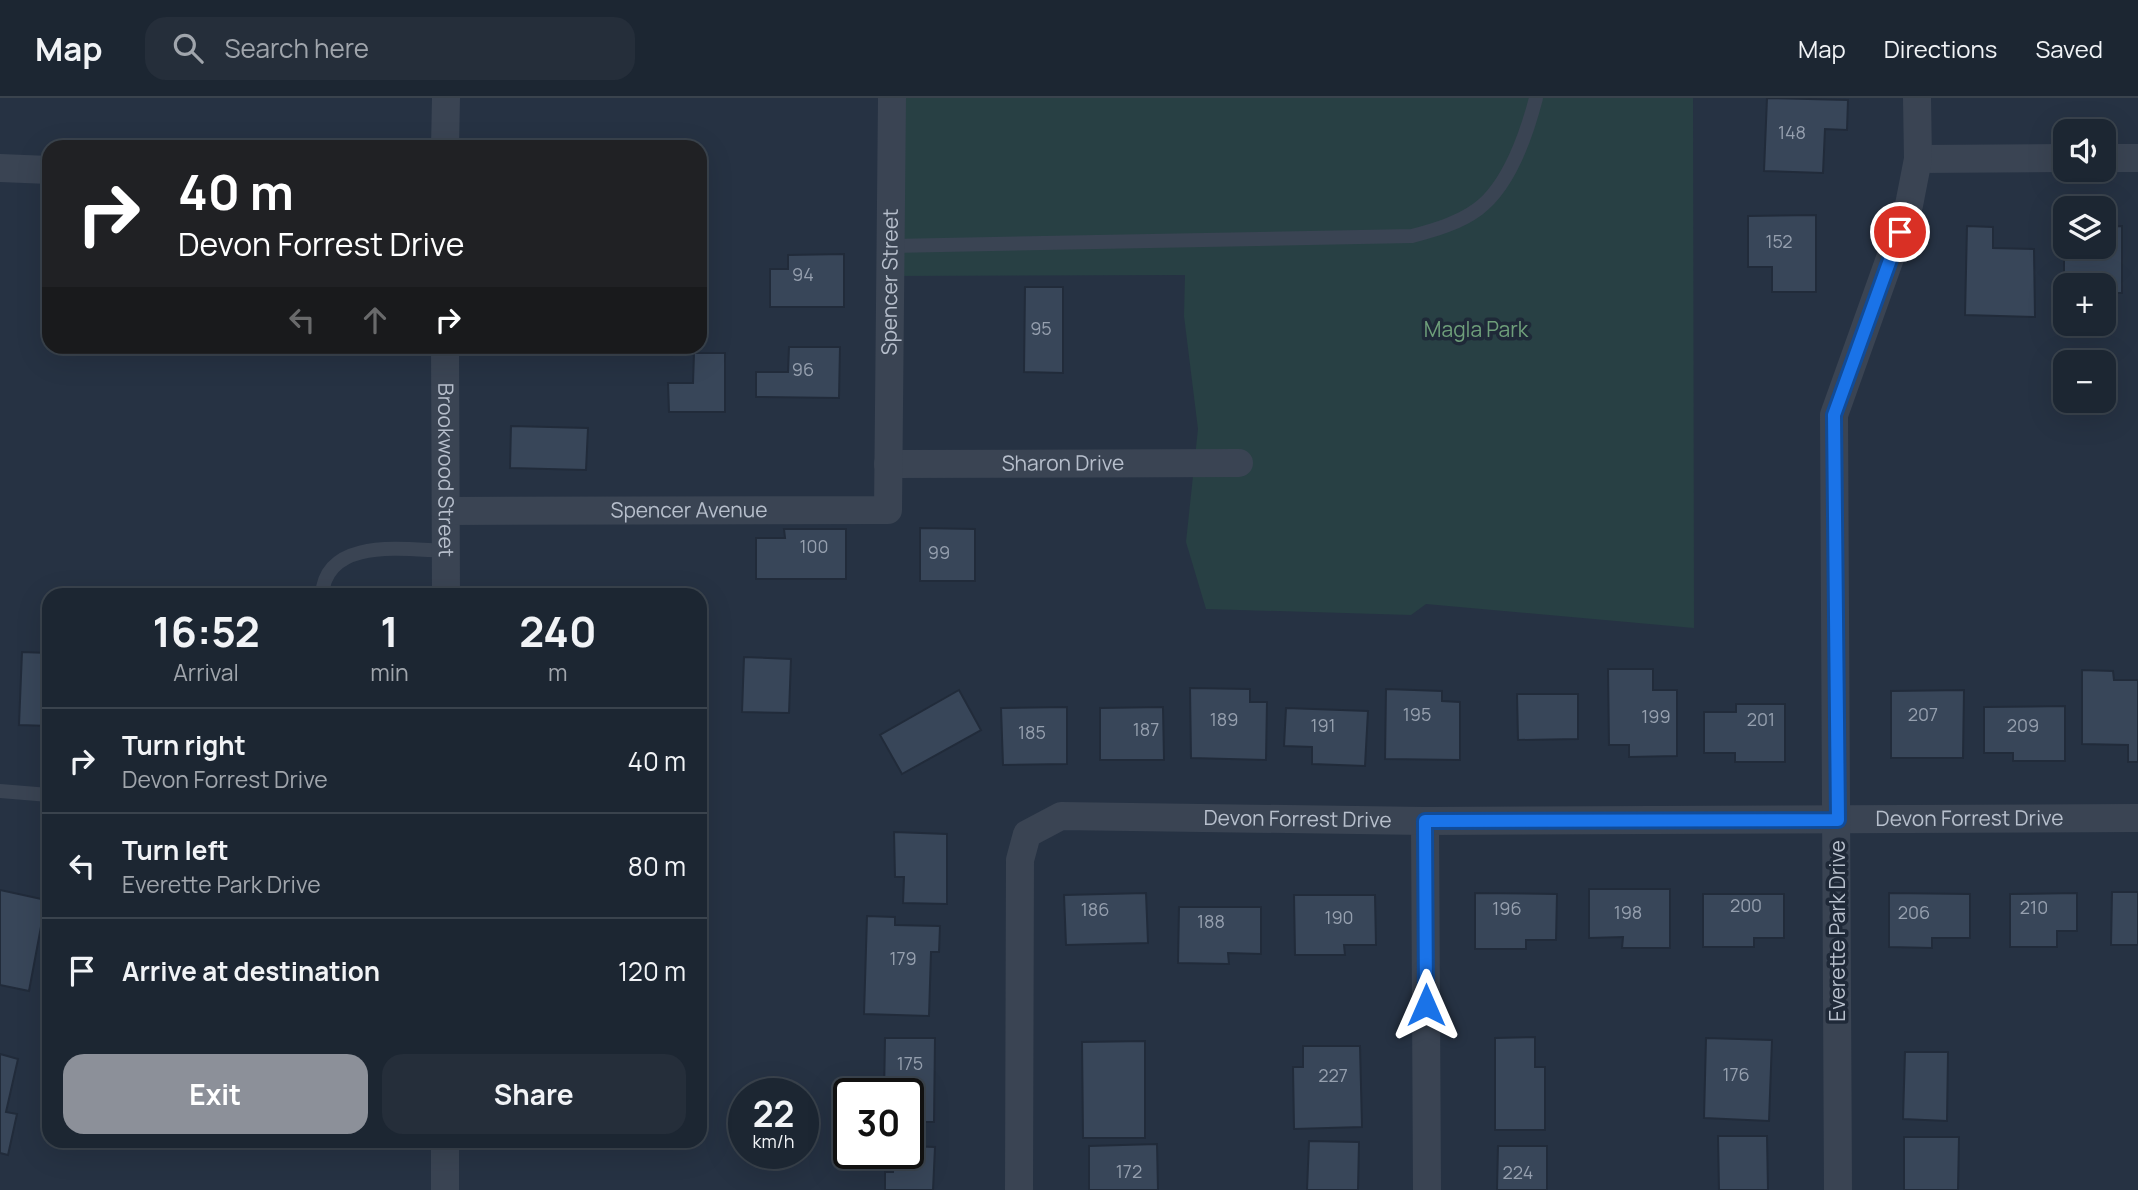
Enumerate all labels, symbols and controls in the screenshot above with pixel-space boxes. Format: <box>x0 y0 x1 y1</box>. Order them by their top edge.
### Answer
search box <box>145 17 635 80</box>
text: Map <box>35 26 103 71</box>
icon: search <box>169 29 207 67</box>
text: Search here <box>225 30 369 66</box>
text: Map <box>1798 32 1846 65</box>
text: Directions <box>1884 32 1997 65</box>
text: Saved <box>2035 32 2103 65</box>
map controls <box>2053 119 2116 413</box>
button: sound <box>2053 119 2116 182</box>
house number: 148 <box>1778 120 1806 144</box>
text: 40 m <box>178 158 294 225</box>
icon: right <box>63 168 154 259</box>
button: layers <box>2053 196 2116 259</box>
pin <box>1870 202 1930 262</box>
street label: Spencer Street <box>875 208 904 356</box>
icon: arrive <box>1881 213 1919 251</box>
text: Devon Forrest Drive <box>178 222 464 266</box>
house number: 152 <box>1765 229 1793 253</box>
house number: 94 <box>792 262 814 286</box>
button: + <box>2053 273 2116 336</box>
icon: left <box>283 301 321 339</box>
icon: ahead <box>356 301 394 339</box>
icon: right <box>429 301 467 339</box>
park label: Magla Park <box>1424 315 1529 343</box>
house number: 95 <box>1030 316 1052 340</box>
button: − <box>2053 350 2116 413</box>
house number: 96 <box>792 357 814 381</box>
street label: Brookwood Street <box>432 383 461 557</box>
street label: Sharon Drive <box>1002 448 1124 477</box>
street label: Spencer Avenue <box>610 495 768 524</box>
house number: 100 <box>800 534 828 558</box>
house number: 99 <box>928 540 950 564</box>
text: 16:52 <box>152 602 260 660</box>
text: 1 <box>380 602 399 660</box>
text: 240 <box>519 602 597 660</box>
text: Arrival <box>173 656 239 688</box>
text: min <box>370 656 409 688</box>
text: m <box>548 656 568 688</box>
house number: 195 <box>1403 702 1431 726</box>
house number: 207 <box>1908 702 1938 726</box>
house number: 199 <box>1641 704 1671 728</box>
house number: 189 <box>1210 707 1238 731</box>
house number: 201 <box>1747 707 1775 731</box>
house number: 191 <box>1310 713 1336 737</box>
house number: 209 <box>2007 713 2039 737</box>
house number: 187 <box>1133 717 1159 741</box>
house number: 185 <box>1018 720 1046 744</box>
text: Turn right <box>122 727 246 763</box>
icon: right <box>63 742 101 780</box>
text: 40 m <box>628 743 686 779</box>
text: Devon Forrest Drive <box>122 763 328 795</box>
street label: Devon Forrest Drive <box>1203 803 1392 834</box>
street label: Devon Forrest Drive <box>1875 803 2064 832</box>
text: Turn left <box>122 832 229 868</box>
street label: Everette Park Drive <box>1823 840 1851 1022</box>
icon: left <box>63 847 101 885</box>
text: 80 m <box>628 848 686 884</box>
text: Everette Park Drive <box>122 868 321 900</box>
house number: 200 <box>1730 893 1762 917</box>
house number: 210 <box>2020 895 2048 919</box>
house number: 196 <box>1492 896 1522 920</box>
house number: 186 <box>1081 897 1109 921</box>
house number: 198 <box>1614 900 1642 924</box>
house number: 206 <box>1898 900 1930 924</box>
house number: 190 <box>1324 905 1354 929</box>
house number: 188 <box>1197 909 1225 933</box>
house number: 179 <box>889 946 917 970</box>
icon: arrive <box>63 952 101 990</box>
text: Arrive at destination <box>122 953 380 989</box>
text: 120 m <box>618 953 686 989</box>
position arrow <box>1389 968 1463 1042</box>
house number: 175 <box>897 1051 923 1075</box>
button: Exit <box>63 1054 368 1134</box>
button: Share <box>382 1054 686 1134</box>
house number: 176 <box>1722 1062 1750 1086</box>
house number: 227 <box>1318 1063 1348 1087</box>
speed limit sign: 30 <box>833 1078 924 1169</box>
text: 22 <box>753 1090 794 1138</box>
text: km/h <box>753 1129 794 1153</box>
house number: 172 <box>1116 1159 1142 1183</box>
house number: 224 <box>1503 1160 1533 1184</box>

